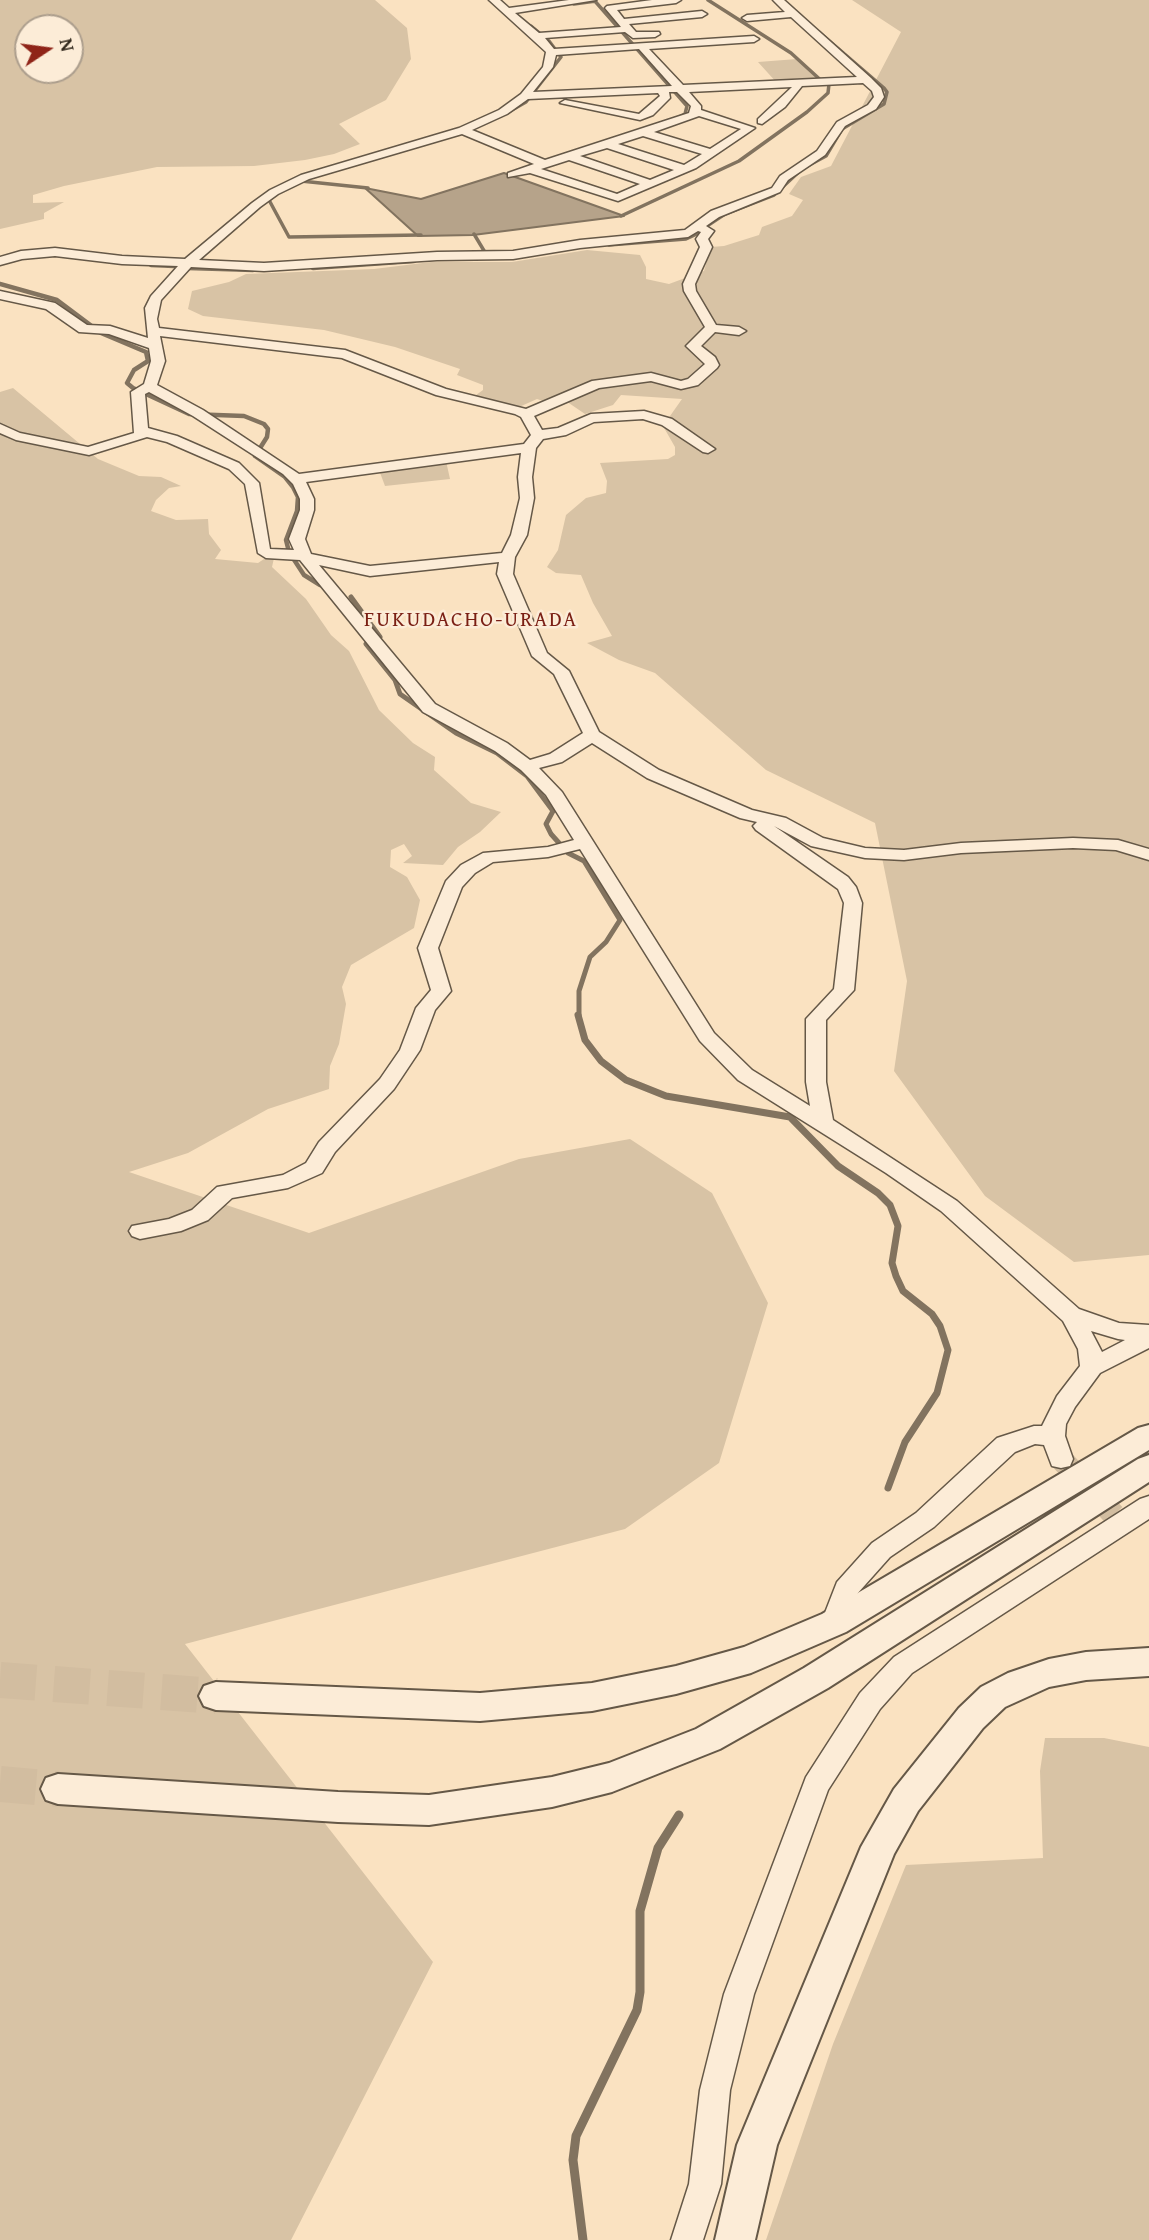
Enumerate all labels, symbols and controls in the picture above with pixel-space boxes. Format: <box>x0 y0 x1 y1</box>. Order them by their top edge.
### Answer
north arrow <box>14 14 84 84</box>
text: N <box>52 35 83 54</box>
district label: FUKUDACHO-URADA <box>366 608 576 634</box>

